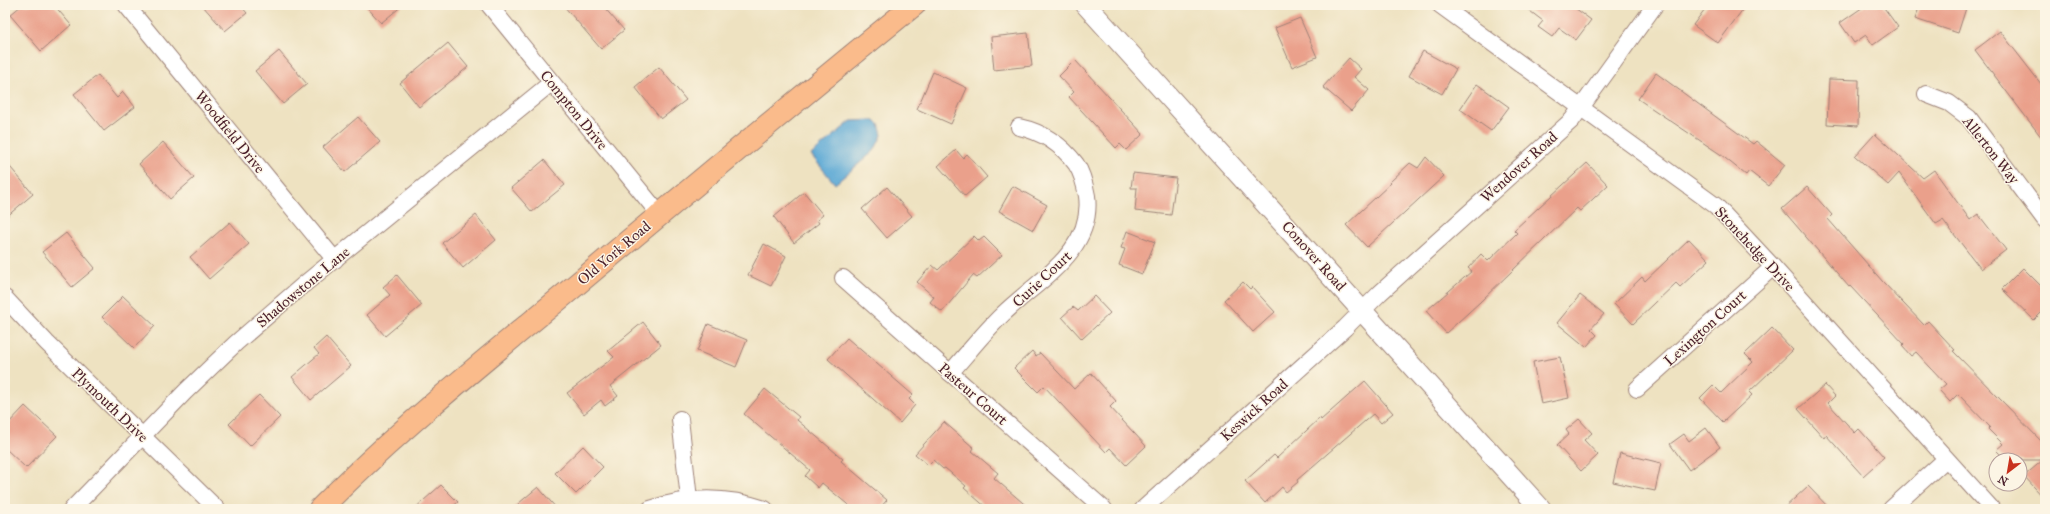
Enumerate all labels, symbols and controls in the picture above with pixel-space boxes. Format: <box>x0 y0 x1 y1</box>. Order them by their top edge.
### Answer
street label: Compton Drive <box>536 67 612 153</box>
street label: Woodfield Drive <box>191 87 269 177</box>
street label: Allerton Way <box>1958 112 2024 188</box>
street label: Wendover Road <box>1477 127 1561 206</box>
street label: Stonehedge Drive <box>1711 203 1799 295</box>
street label: Old York Road <box>574 217 655 289</box>
street label: Conover Road <box>1278 217 1350 295</box>
street label: Shadowstone Lane <box>253 243 353 331</box>
street label: Curie Court <box>1009 247 1076 311</box>
street label: Lexington Court <box>1660 286 1750 370</box>
street label: Pasteur Court <box>935 359 1012 429</box>
street label: Plymouth Drive <box>68 364 152 446</box>
street label: Keswick Road <box>1217 375 1292 445</box>
north arrow <box>1988 452 2028 492</box>
text: N <box>1995 472 2010 488</box>

